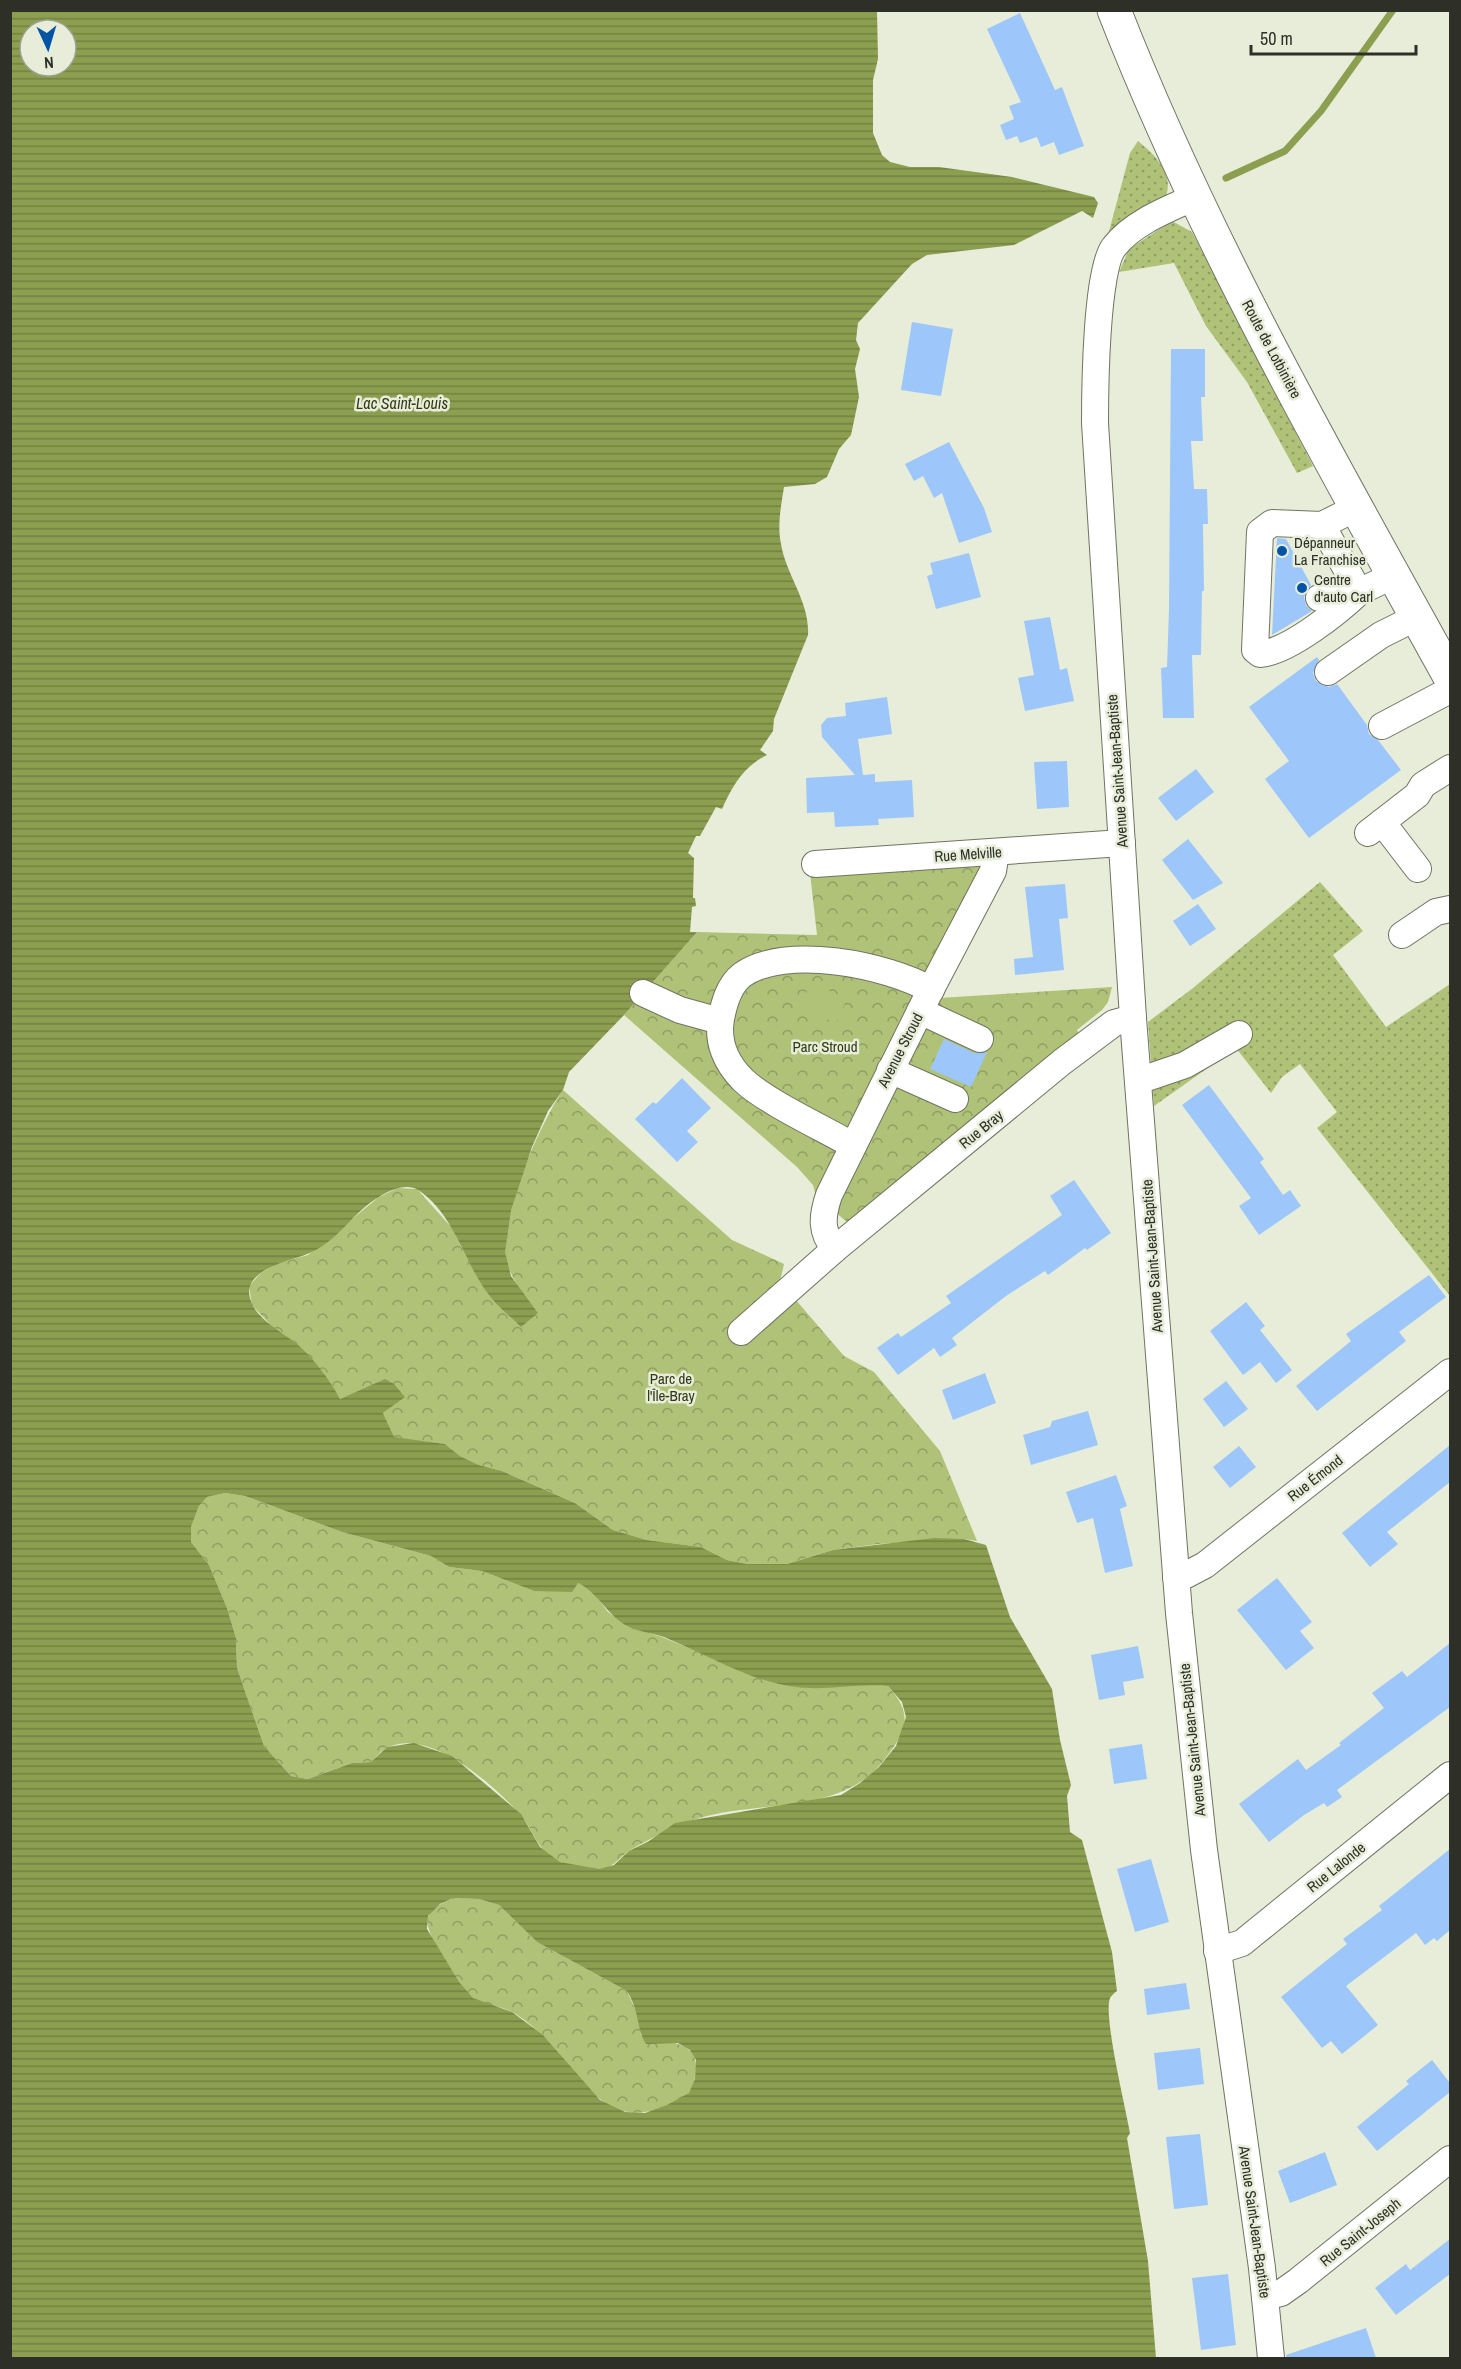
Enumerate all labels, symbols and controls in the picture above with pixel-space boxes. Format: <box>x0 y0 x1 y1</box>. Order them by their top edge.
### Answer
north arrow <box>18 18 78 78</box>
scale bar <box>1251 18 1416 56</box>
text: 50 m <box>1260 26 1293 51</box>
text: N <box>44 52 55 74</box>
street label: Route de Lotbinière <box>1237 296 1307 402</box>
water label: Lac Saint-Louis <box>356 392 448 414</box>
place label: Dépanneur La Franchise <box>1294 532 1366 570</box>
marker: Dépanneur La Franchise <box>1275 544 1289 558</box>
place label: Centre d'auto Carl <box>1314 569 1373 607</box>
marker: Centre d'auto Carl <box>1295 581 1309 595</box>
street label: Avenue Saint-Jean-Baptiste <box>1101 693 1133 849</box>
street label: Rue Melville <box>934 841 1003 867</box>
street label: Avenue Stroud <box>872 1009 928 1092</box>
park label: Parc Stroud <box>793 1036 857 1057</box>
street label: Rue Bray <box>954 1104 1008 1153</box>
street label: Avenue Saint-Jean-Baptiste <box>1136 1178 1168 1334</box>
park label: Parc de l'Île-Bray <box>647 1368 696 1406</box>
street label: Rue Émond <box>1283 1450 1347 1506</box>
street label: Avenue Saint-Jean-Baptiste <box>1174 1662 1211 1818</box>
street label: Rue Lalonde <box>1302 1837 1370 1897</box>
street label: Avenue Saint-Jean-Baptiste <box>1234 2143 1276 2300</box>
street label: Rue Saint-Joseph <box>1315 2193 1405 2271</box>

